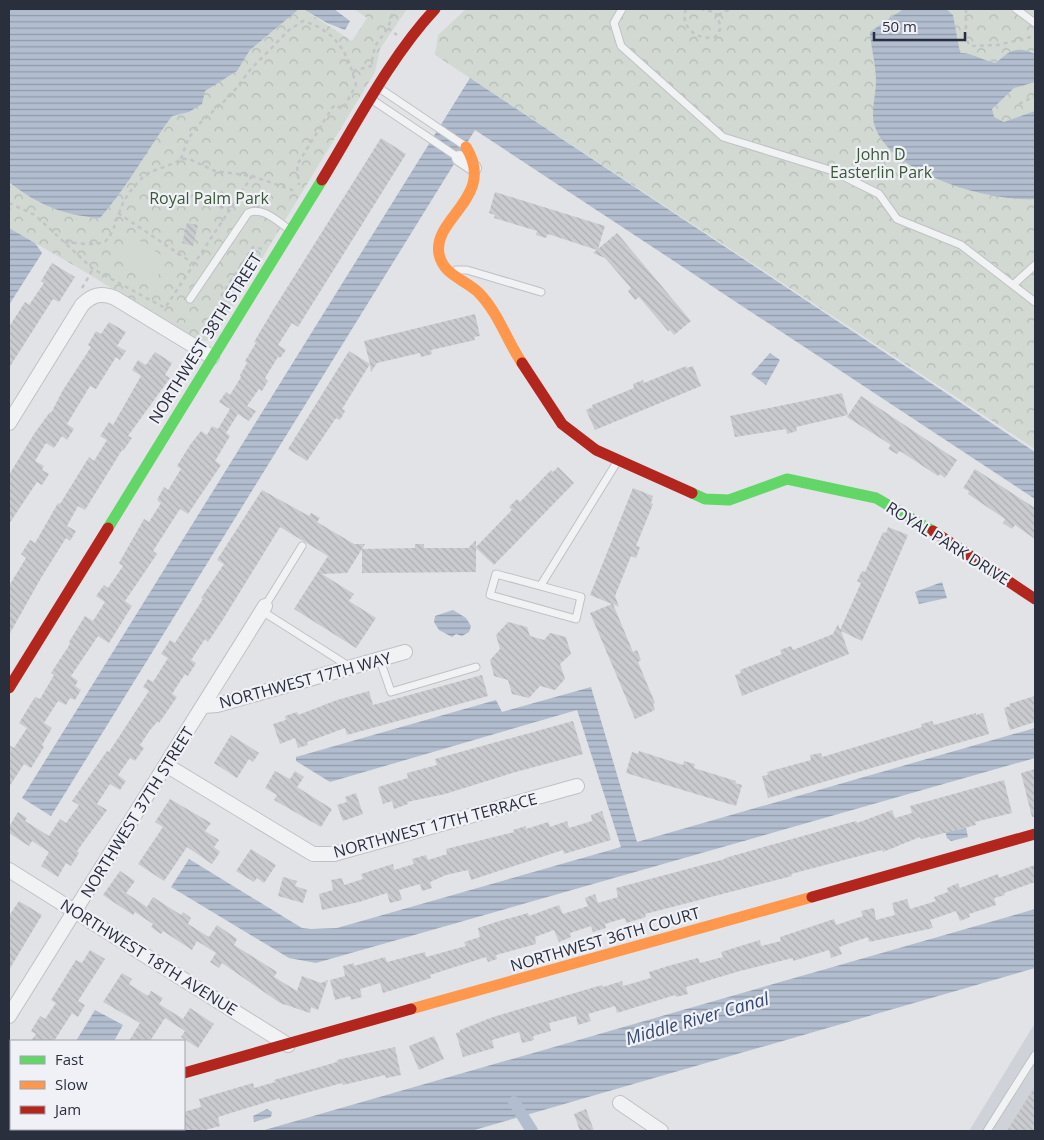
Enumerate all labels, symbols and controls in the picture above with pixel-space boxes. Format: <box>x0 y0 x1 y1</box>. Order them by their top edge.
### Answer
scale bar <box>874 10 965 42</box>
text: 50 m <box>882 16 917 36</box>
park label: John D Easterlin Park <box>830 143 933 183</box>
park label: Royal Palm Park <box>149 187 269 209</box>
street label: NORTHWEST 38TH STREET <box>143 248 267 428</box>
street label: ROYAL PARK DRIVE <box>882 496 1014 590</box>
street label: NORTHWEST 17TH WAY <box>217 646 394 714</box>
street label: NORTHWEST 37TH STREET <box>75 722 199 902</box>
street label: NORTHWEST 17TH TERRACE <box>331 787 539 863</box>
street label: NORTHWEST 18TH AVENUE <box>56 893 242 1021</box>
street label: NORTHWEST 36TH COURT <box>508 901 703 977</box>
water label: Middle River Canal <box>622 986 772 1050</box>
legend <box>10 1040 185 1130</box>
text: Fast <box>55 1049 84 1069</box>
text: Slow <box>55 1074 88 1094</box>
text: Jam <box>53 1099 81 1119</box>

